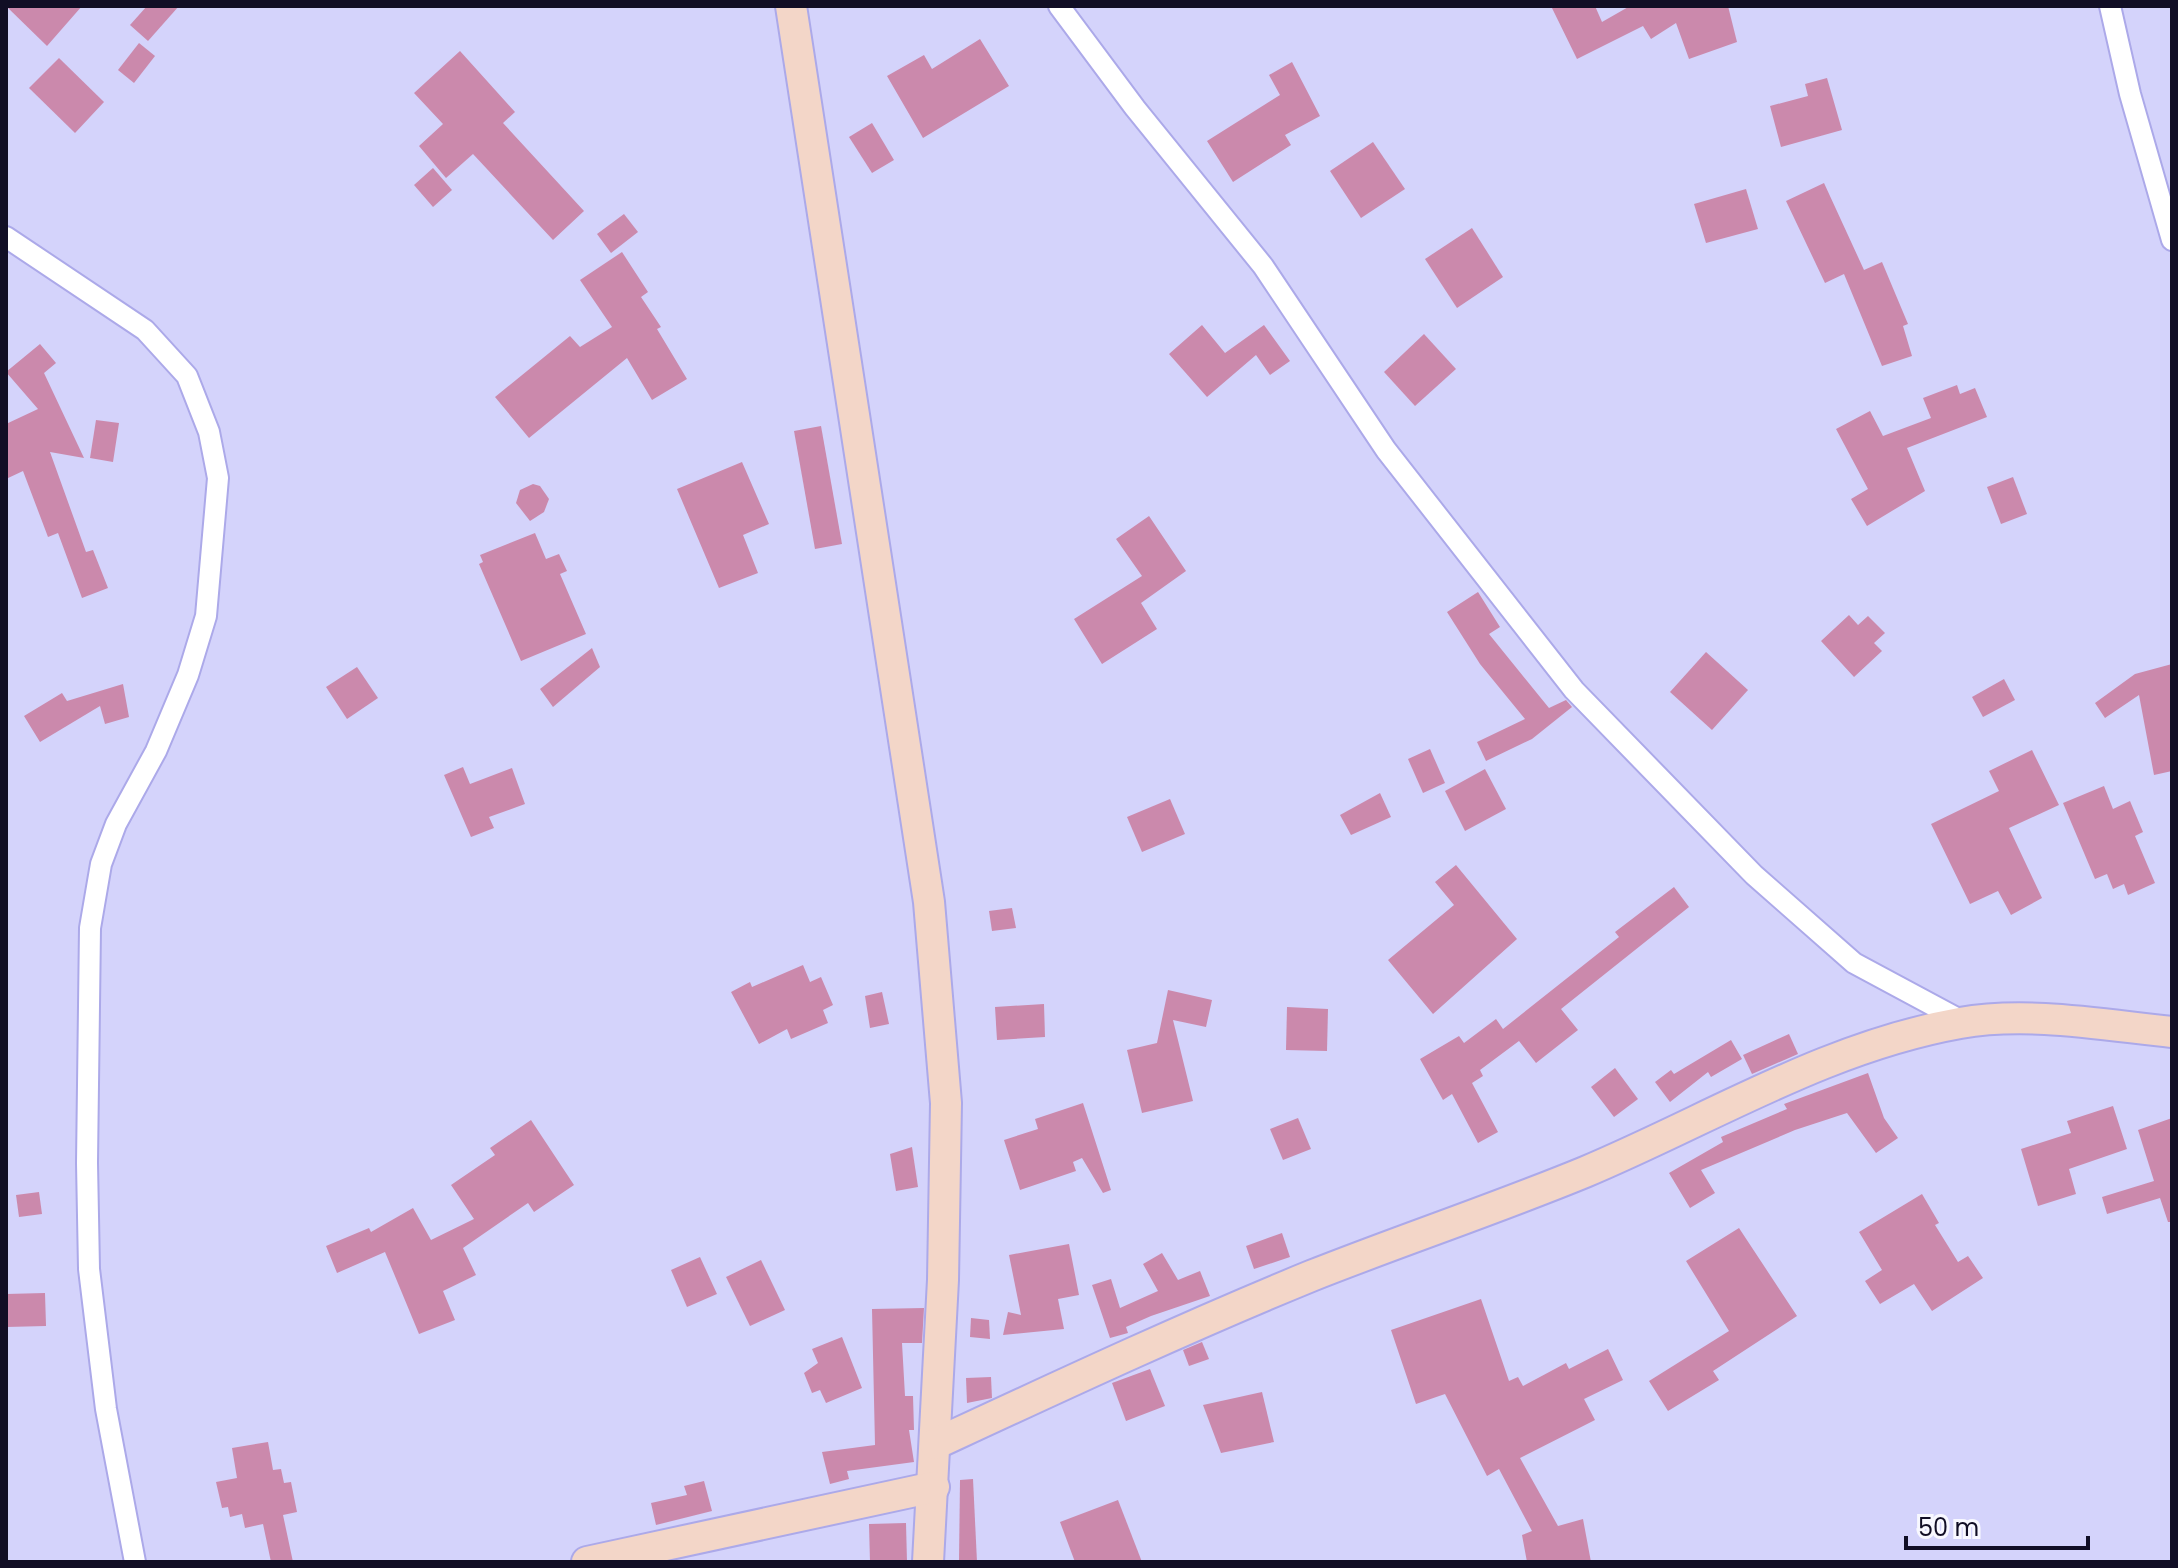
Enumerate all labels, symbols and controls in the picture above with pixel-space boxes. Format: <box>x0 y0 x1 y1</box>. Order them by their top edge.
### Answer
scale bar <box>1906 1500 2088 1550</box>
text: 50 m <box>1918 1511 1979 1544</box>

